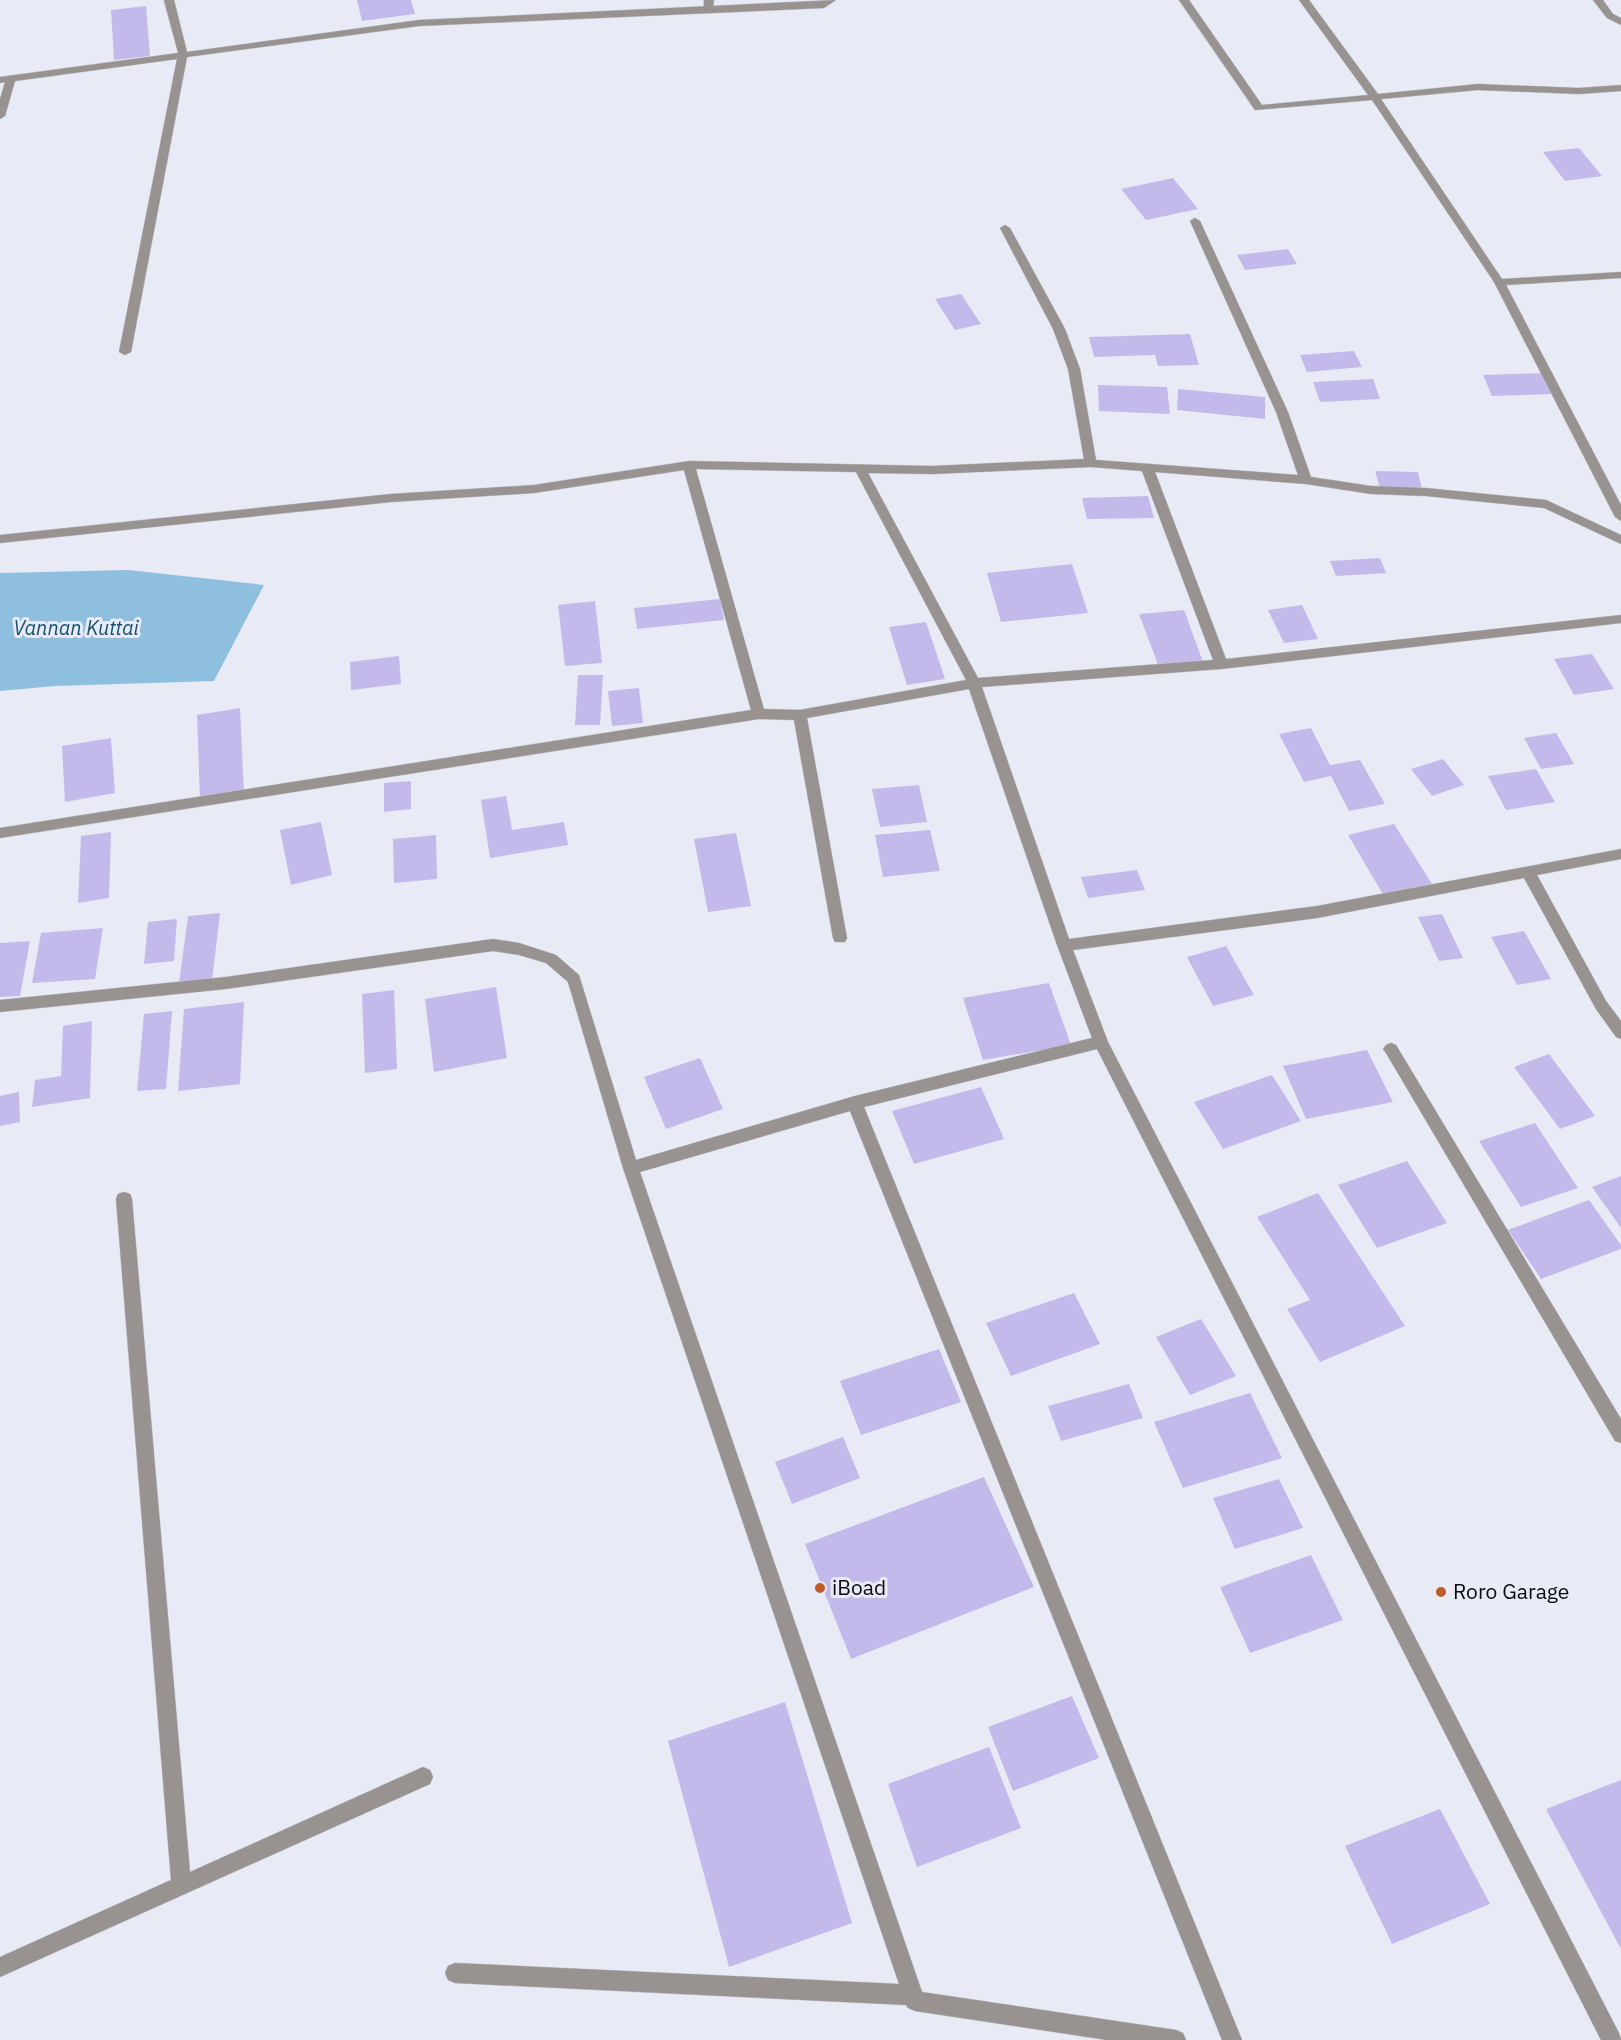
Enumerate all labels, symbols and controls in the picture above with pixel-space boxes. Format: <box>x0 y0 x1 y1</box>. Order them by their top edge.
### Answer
water label: Vannan Kuttai <box>13 614 140 641</box>
place label: iBoad <box>832 1573 886 1601</box>
place label: Roro Garage <box>1453 1577 1569 1605</box>
marker: iBoad <box>813 1581 827 1595</box>
marker: Roro Garage <box>1434 1585 1448 1599</box>

